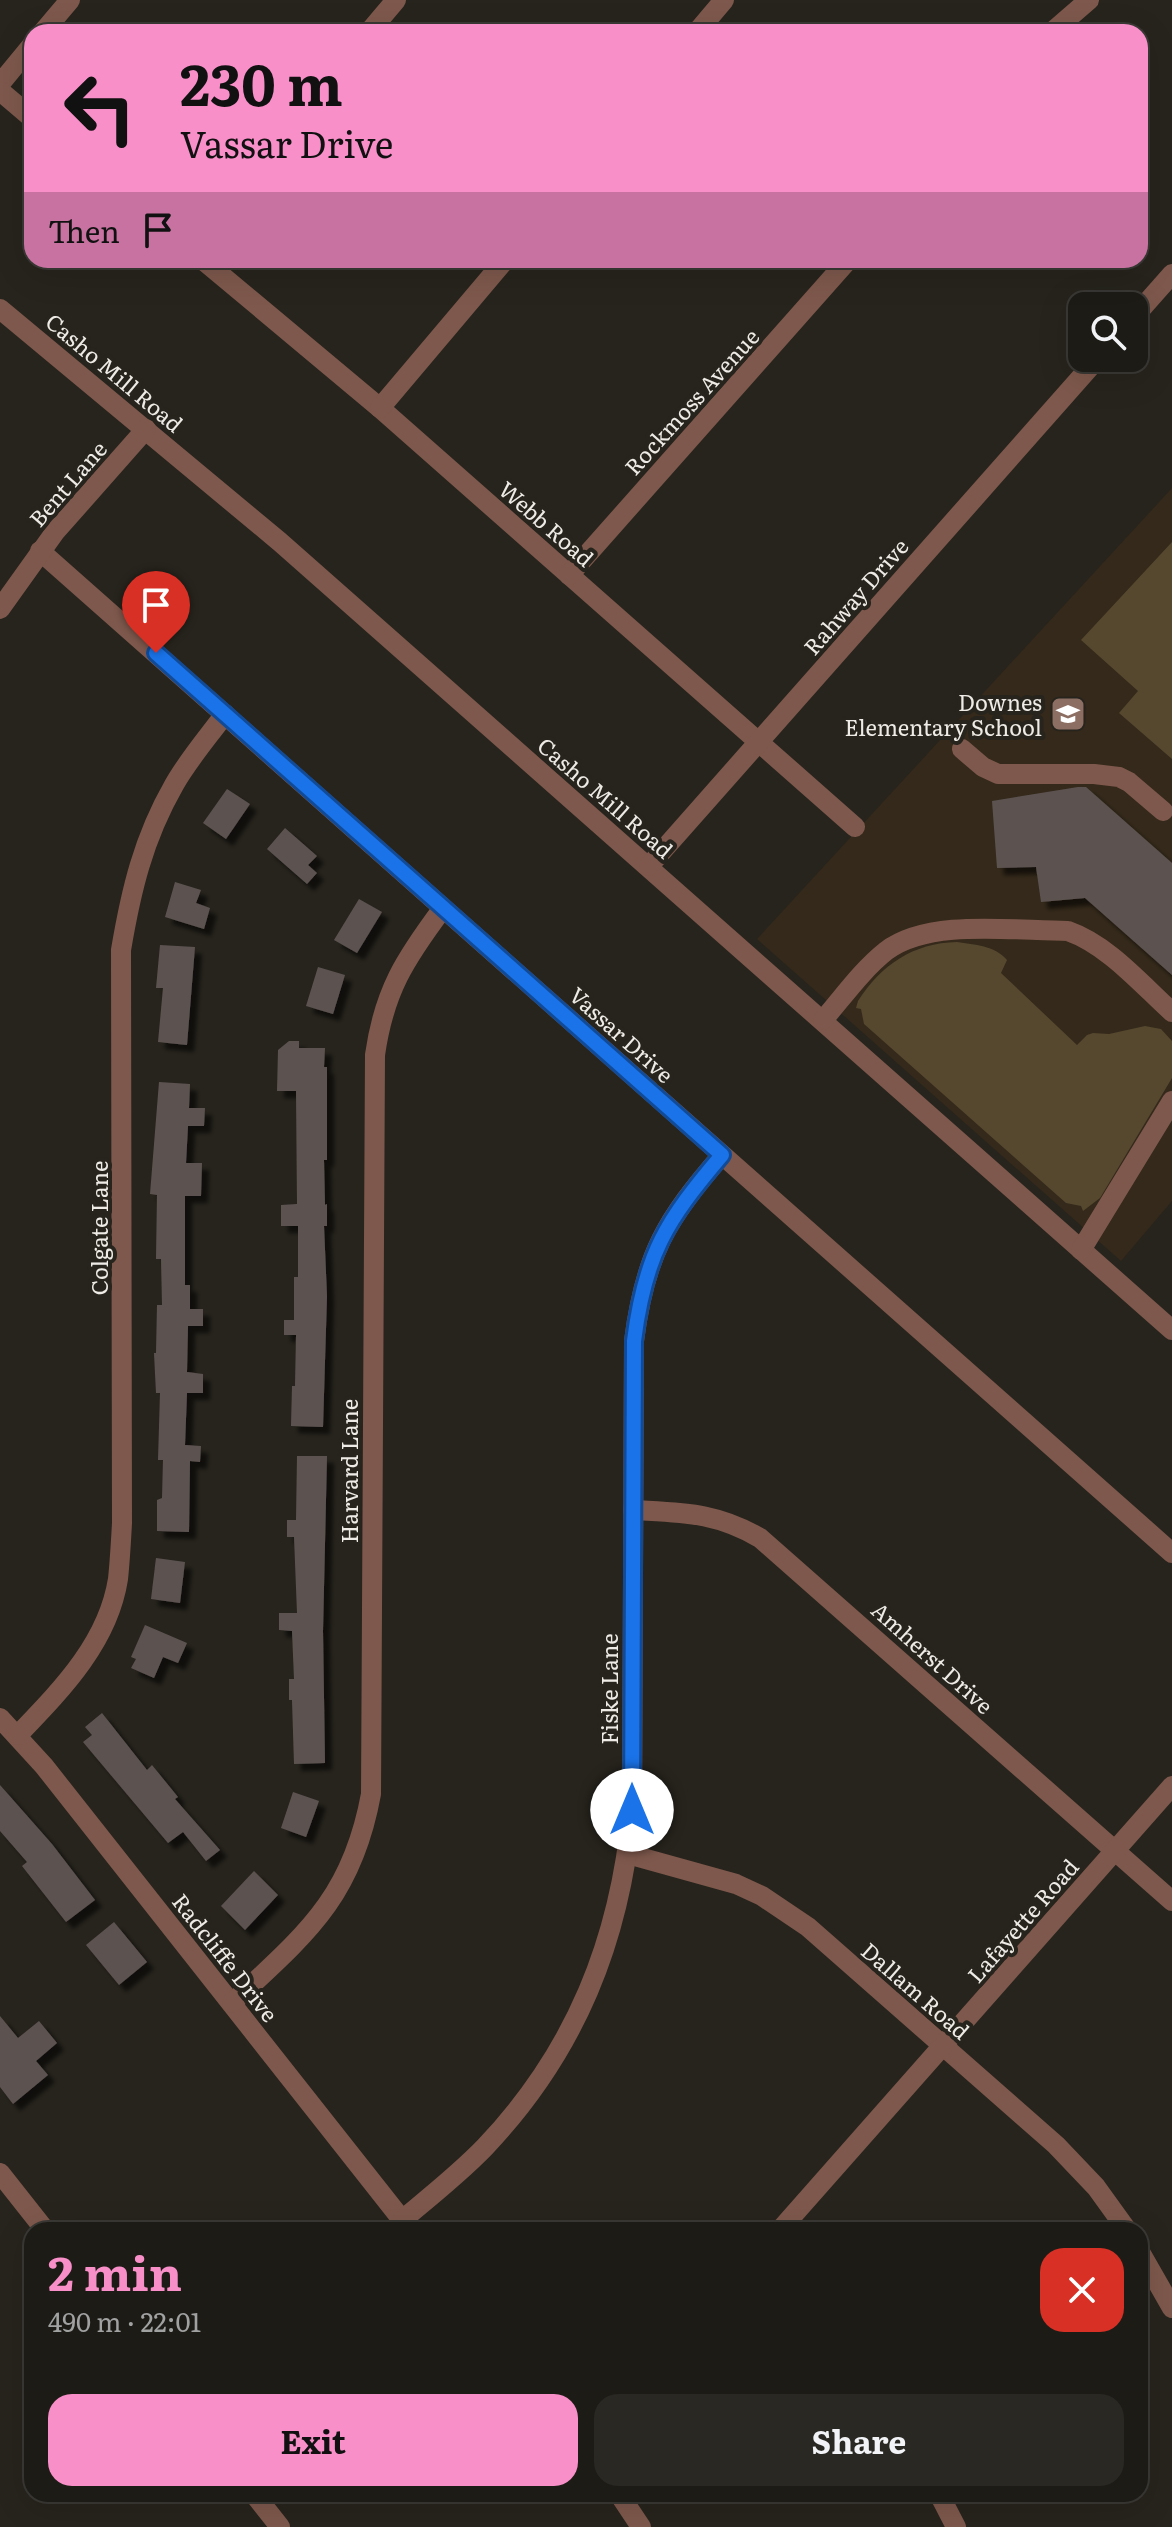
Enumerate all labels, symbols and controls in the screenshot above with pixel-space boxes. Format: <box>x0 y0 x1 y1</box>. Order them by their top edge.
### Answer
text: 230 m <box>180 40 343 123</box>
icon: left <box>48 56 152 160</box>
text: Vassar Drive <box>180 116 394 169</box>
text: Then <box>48 208 120 252</box>
icon: arrive <box>136 208 180 252</box>
map controls <box>1068 292 1148 372</box>
button: search <box>1068 292 1148 372</box>
street label: Casho Mill Road <box>39 305 191 439</box>
street label: Rockmoss Avenue <box>616 320 766 482</box>
street label: Bent Lane <box>20 433 114 533</box>
street label: Webb Road <box>492 472 602 574</box>
street label: Rahway Drive <box>795 530 915 662</box>
pin <box>122 571 190 653</box>
icon: arrive <box>134 583 178 627</box>
place label: Downes Elementary School <box>844 685 1042 743</box>
school or university icon: Downes Elementary School <box>1049 695 1087 733</box>
street label: Casho Mill Road <box>531 729 681 865</box>
street label: Vassar Drive <box>562 978 682 1090</box>
street label: Colgate Lane <box>82 1161 115 1295</box>
street label: Harvard Lane <box>332 1399 365 1543</box>
street label: Amherst Drive <box>865 1593 1001 1721</box>
street label: Fiske Lane <box>592 1633 625 1745</box>
position arrow <box>590 1768 674 1852</box>
street label: Lafayette Road <box>959 1851 1085 1989</box>
street label: Radcliffe Drive <box>165 1886 287 2028</box>
street label: Dallam Road <box>855 1934 977 2046</box>
text: 2 min <box>48 2235 182 2306</box>
button: close <box>1040 2248 1124 2332</box>
text: 490 m · 22:01 <box>48 2301 201 2340</box>
button: Exit <box>48 2394 578 2486</box>
button: Share <box>594 2394 1124 2486</box>

